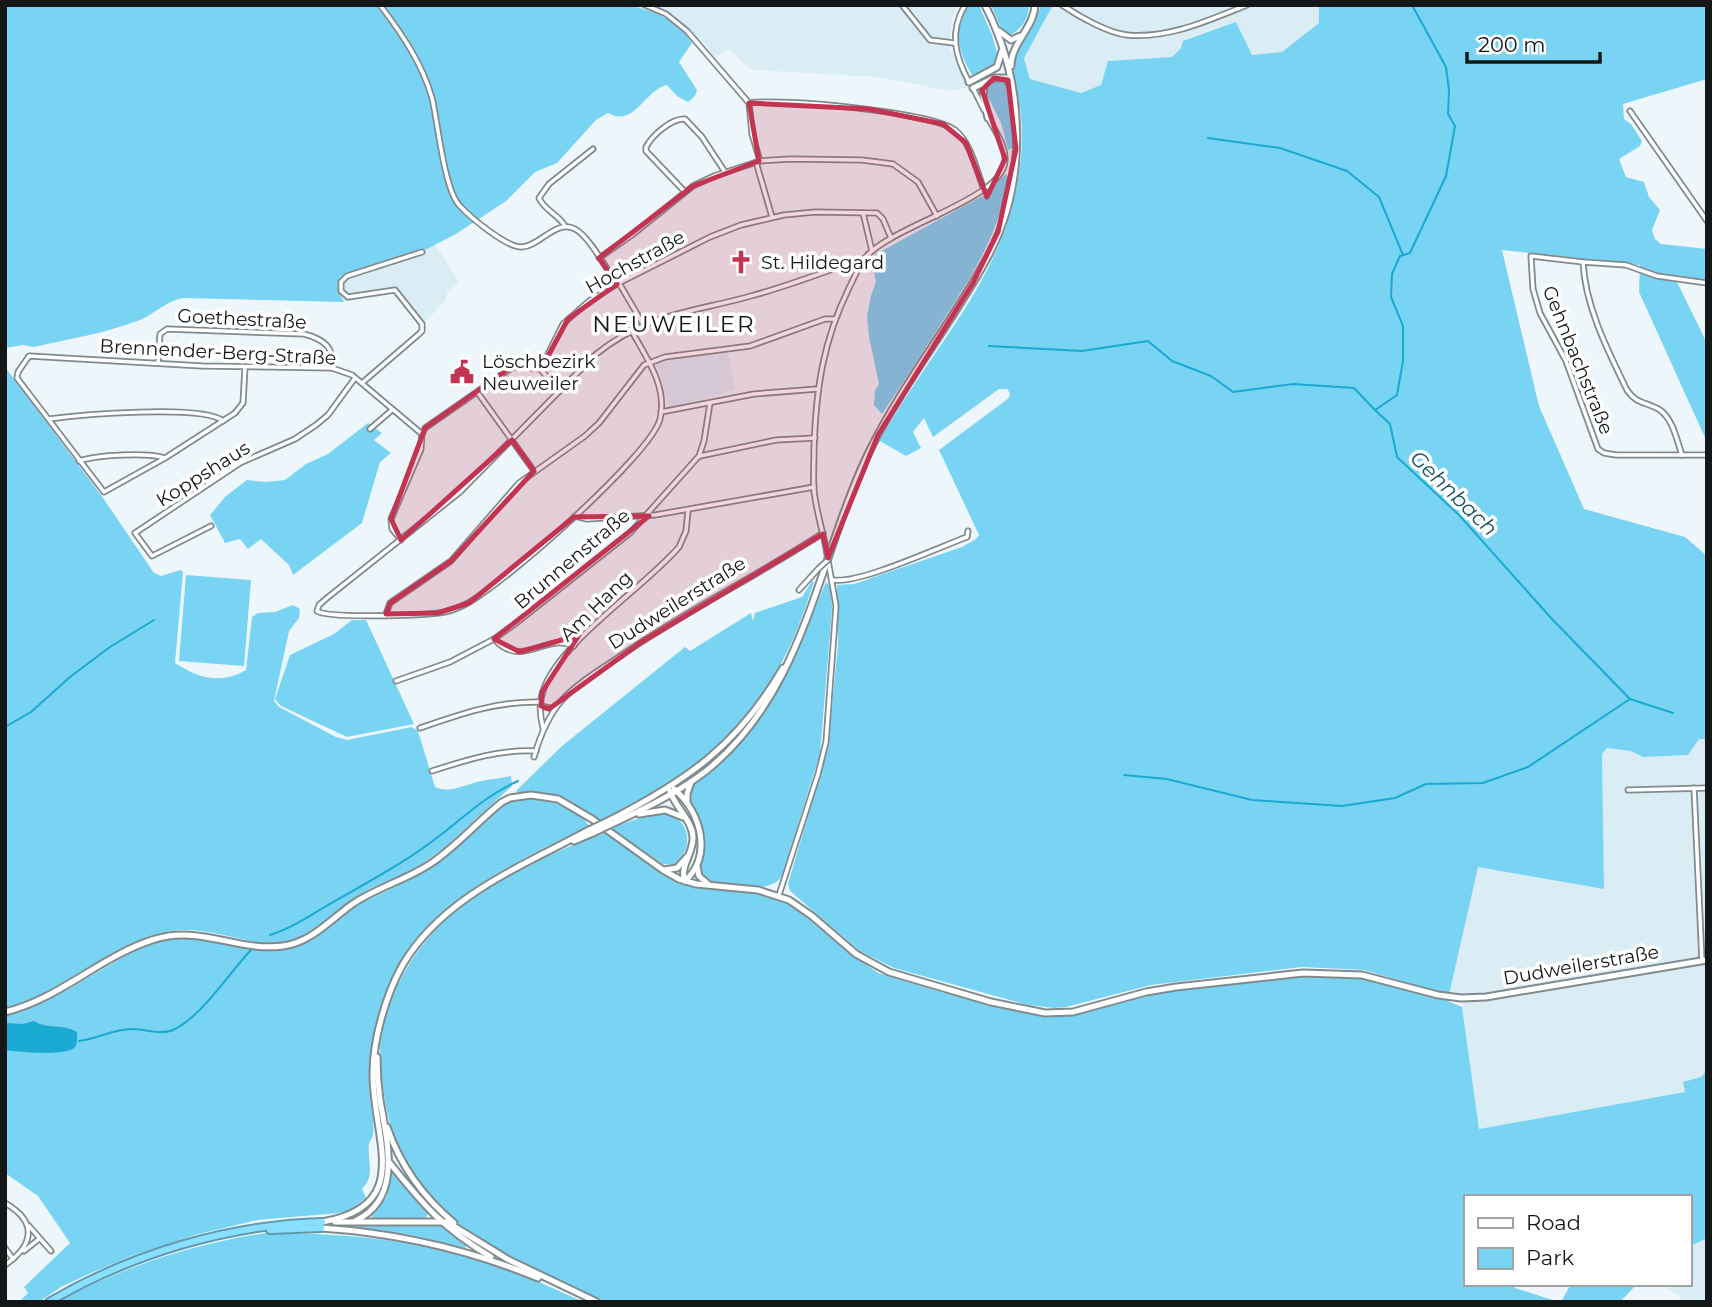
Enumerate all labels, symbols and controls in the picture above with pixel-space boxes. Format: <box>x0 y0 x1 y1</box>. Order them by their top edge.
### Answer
scale bar <box>1467 21 1600 65</box>
text: 200 m <box>1478 32 1545 57</box>
street label: Hochstraße <box>581 225 689 299</box>
church icon: St. Hildegard <box>727 248 755 276</box>
place label: St. Hildegard <box>761 251 884 274</box>
street label: Gehnbachstraße <box>1538 282 1618 438</box>
street label: Goethestraße <box>177 304 307 334</box>
district label: NEUWEILER <box>592 310 756 338</box>
street label: Brennender-Berg-Straße <box>99 334 337 370</box>
place label: Löschbezirk Neuweiler <box>482 350 596 395</box>
public building icon: Löschbezirk Neuweiler <box>448 358 476 386</box>
street label: Koppshaus <box>152 436 254 512</box>
water label: Gehnbach <box>1405 445 1503 541</box>
street label: Brunnenstraße <box>509 504 635 614</box>
street label: Dudweilerstraße <box>604 551 750 655</box>
street label: Am Hang <box>555 566 637 646</box>
street label: Dudweilerstraße <box>1501 940 1661 990</box>
legend <box>1464 1195 1691 1286</box>
text: Road <box>1526 1210 1581 1235</box>
text: Park <box>1526 1245 1574 1270</box>

